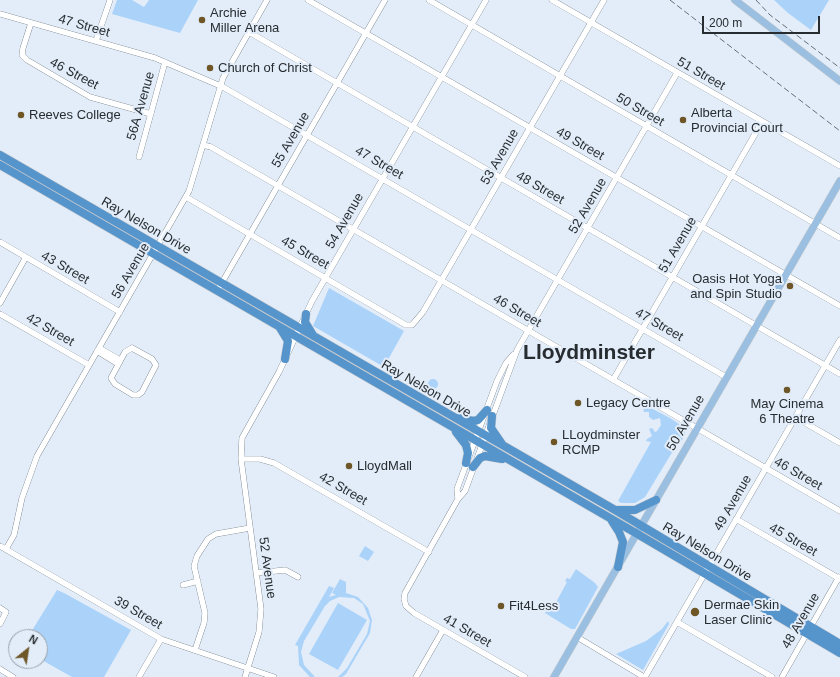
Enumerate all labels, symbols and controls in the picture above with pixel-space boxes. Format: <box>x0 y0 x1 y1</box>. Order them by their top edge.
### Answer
place label: Archie Miller Arena <box>210 5 279 36</box>
scale bar <box>704 8 822 34</box>
street label: 47 Street <box>56 11 112 41</box>
marker: Archie Miller Arena <box>197 15 207 25</box>
text: 200 m <box>709 16 742 30</box>
street label: 51 Street <box>674 54 728 94</box>
street label: 46 Street <box>47 55 101 93</box>
place label: Church of Christ <box>218 60 312 76</box>
marker: Church of Christ <box>205 63 215 73</box>
street label: 56A Avenue <box>124 70 158 142</box>
street label: 50 Street <box>613 90 667 130</box>
place label: Alberta Provincial Court <box>691 105 783 136</box>
place label: Reeves College <box>29 107 121 123</box>
street label: 55 Avenue <box>269 109 313 171</box>
marker: Reeves College <box>16 110 26 120</box>
marker: Alberta Provincial Court <box>678 115 688 125</box>
street label: 49 Street <box>553 124 607 164</box>
street label: 53 Avenue <box>478 126 522 188</box>
street label: 47 Street <box>352 143 406 183</box>
street label: 48 Street <box>513 168 567 208</box>
street label: 52 Avenue <box>566 175 610 237</box>
street label: 54 Avenue <box>323 190 367 252</box>
street label: Ray Nelson Drive <box>98 194 194 258</box>
street label: 51 Avenue <box>656 214 700 276</box>
street label: 45 Street <box>278 233 332 273</box>
street label: 56 Avenue <box>109 240 153 302</box>
street label: 43 Street <box>38 248 92 288</box>
place label: Oasis Hot Yoga and Spin Studio <box>690 271 782 302</box>
marker: Oasis Hot Yoga and Spin Studio <box>785 281 795 291</box>
street label: 46 Street <box>490 291 544 331</box>
street label: 47 Street <box>632 305 686 345</box>
street label: 42 Street <box>23 310 77 350</box>
district label: Lloydminster <box>523 340 655 366</box>
street label: Ray Nelson Drive <box>378 357 474 421</box>
marker: May Cinema 6 Theatre <box>782 385 792 395</box>
street label: 50 Avenue <box>664 392 708 454</box>
place label: Legacy Centre <box>586 395 671 411</box>
place label: May Cinema 6 Theatre <box>751 396 823 427</box>
marker: Legacy Centre <box>573 398 583 408</box>
place label: LLoydminster RCMP <box>562 427 640 458</box>
marker: LLoydminster RCMP <box>549 437 559 447</box>
street label: 46 Street <box>771 454 825 494</box>
place label: LloydMall <box>357 458 412 474</box>
marker: LloydMall <box>344 461 354 471</box>
street label: 42 Street <box>316 469 370 509</box>
street label: 49 Avenue <box>711 472 755 534</box>
street label: Ray Nelson Drive <box>660 519 754 585</box>
street label: 45 Street <box>766 520 820 560</box>
street label: 52 Avenue <box>255 536 279 600</box>
street label: 48 Avenue <box>779 590 823 652</box>
street label: 39 Street <box>111 593 165 633</box>
place label: Dermae Skin Laser Clinic <box>704 597 779 628</box>
place label: Fit4Less <box>509 598 558 614</box>
marker: Fit4Less <box>496 601 506 611</box>
marker: Dermae Skin Laser Clinic <box>689 606 701 618</box>
street label: 41 Street <box>440 611 494 651</box>
north arrow <box>8 629 48 669</box>
text: N <box>27 632 40 647</box>

